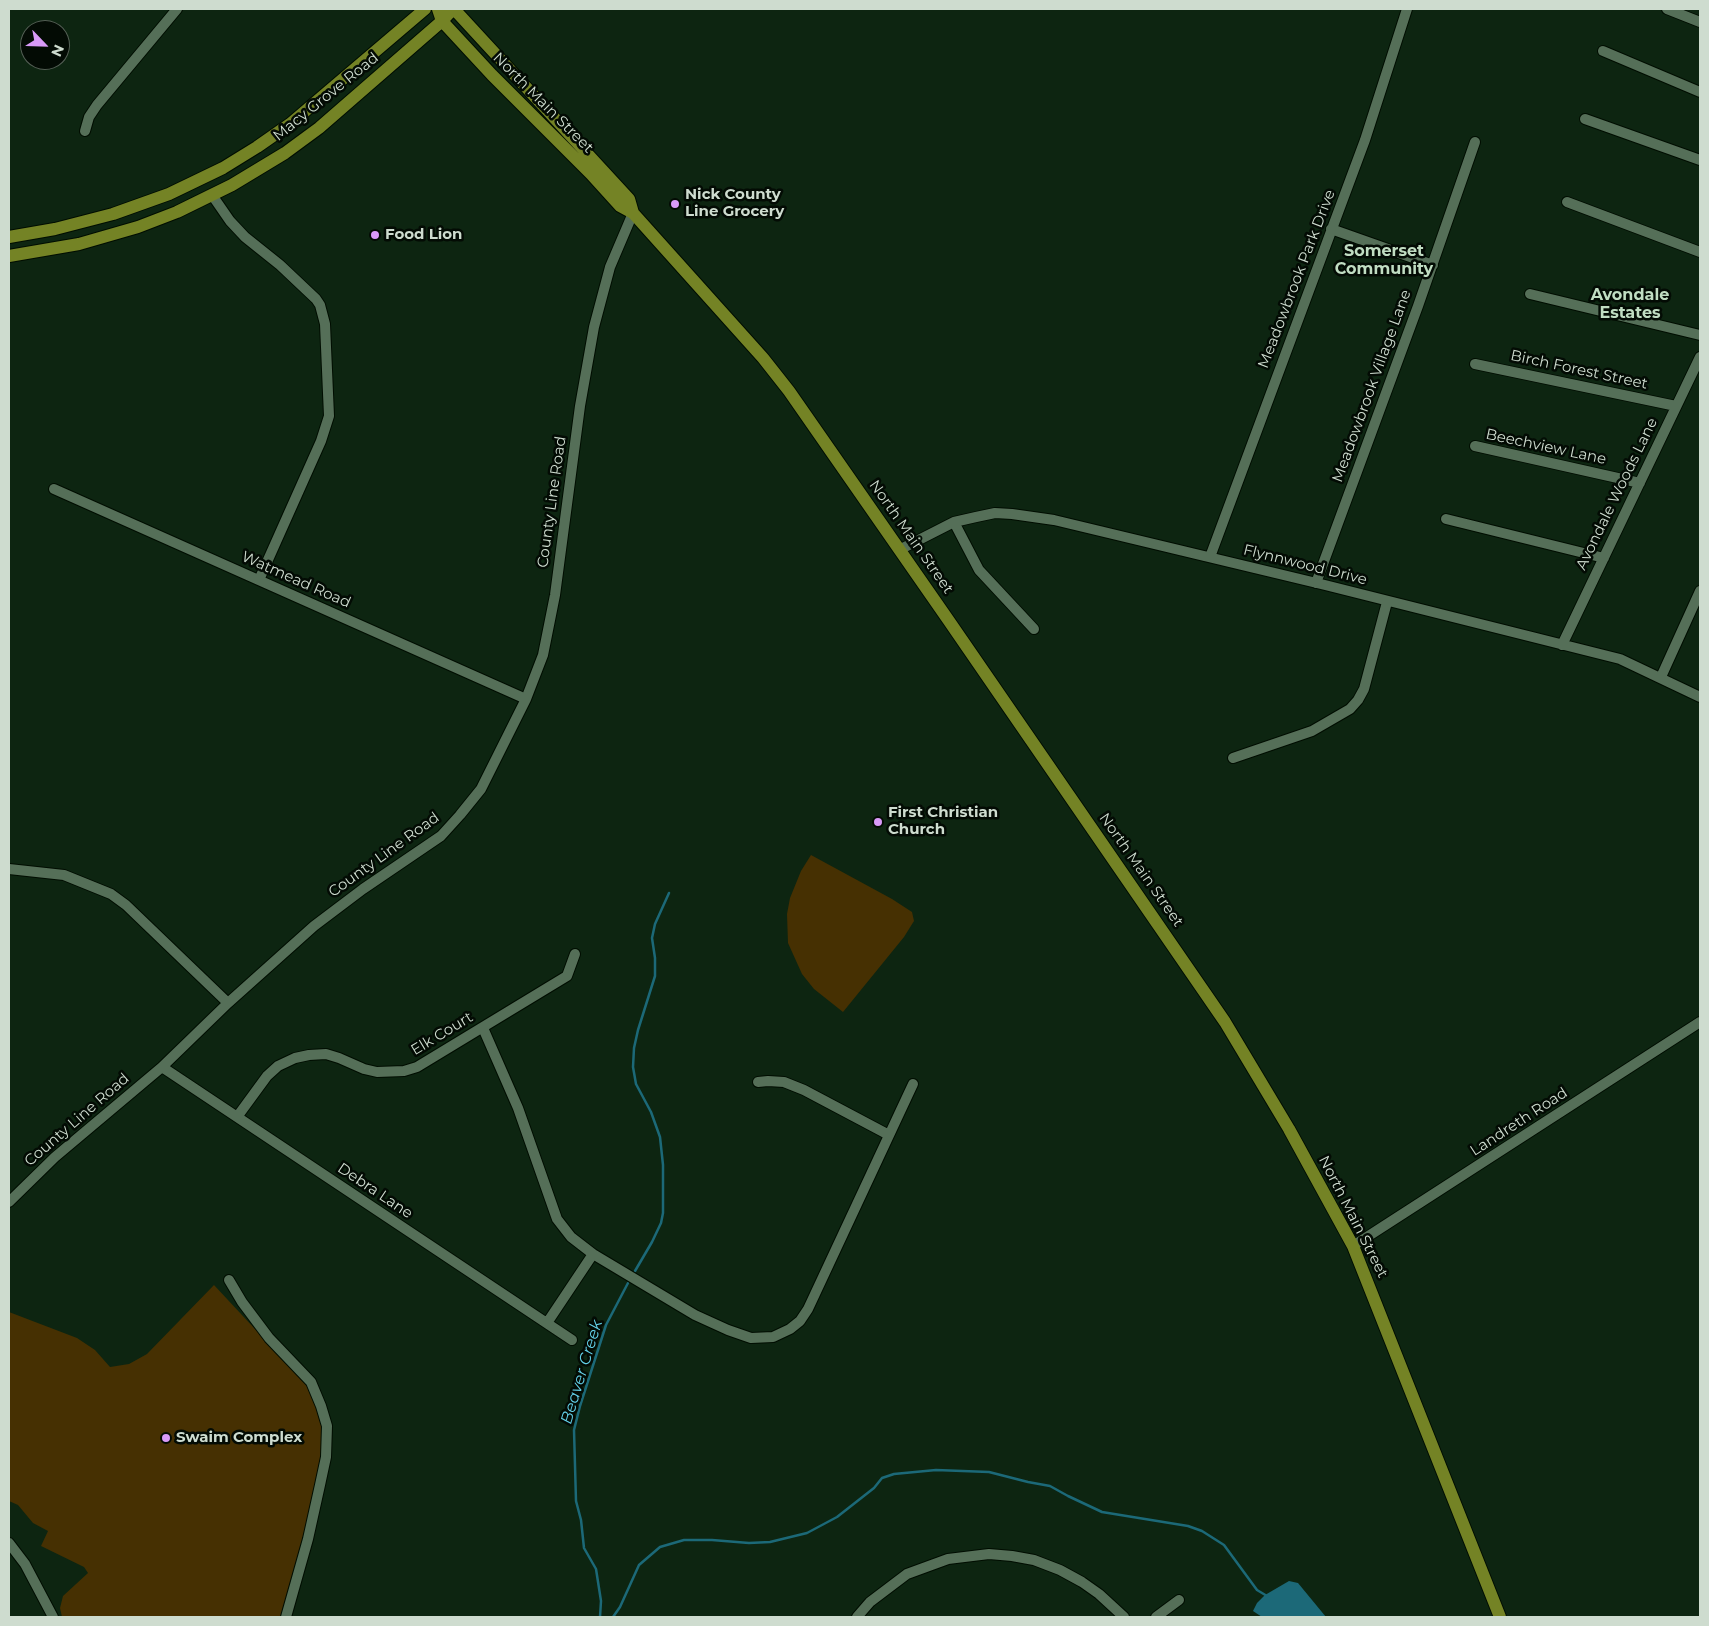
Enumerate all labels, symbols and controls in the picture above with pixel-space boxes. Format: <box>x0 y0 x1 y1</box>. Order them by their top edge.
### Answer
north arrow <box>20 20 70 70</box>
text: N <box>47 42 68 60</box>
street label: Macy Grove Road <box>270 49 382 145</box>
street label: North Main Street <box>489 49 597 157</box>
place label: Nick County Line Grocery <box>685 186 784 221</box>
street label: Meadowbrook Park Drive <box>1255 187 1339 371</box>
marker: Nick County Line Grocery <box>669 198 681 210</box>
place label: Food Lion <box>385 226 462 244</box>
marker: Food Lion <box>369 229 381 241</box>
district label: Somerset Community <box>1335 241 1433 279</box>
district label: Avondale Estates <box>1591 285 1669 323</box>
street label: Meadowbrook Village Lane <box>1329 287 1415 485</box>
street label: Birch Forest Street <box>1509 347 1649 393</box>
street label: Avondale Woods Lane <box>1572 415 1662 573</box>
street label: Beechview Lane <box>1484 425 1608 469</box>
street label: County Line Road <box>534 435 570 569</box>
street label: North Main Street <box>865 477 957 597</box>
street label: Flynnwood Drive <box>1241 541 1369 589</box>
street label: Watmead Road <box>239 548 353 612</box>
place label: First Christian Church <box>888 804 998 839</box>
street label: County Line Road <box>325 809 443 901</box>
street label: North Main Street <box>1095 810 1187 930</box>
marker: First Christian Church <box>872 816 884 828</box>
street label: Elk Court <box>408 1008 476 1060</box>
street label: County Line Road <box>21 1070 133 1170</box>
street label: Landreth Road <box>1467 1084 1571 1160</box>
street label: North Main Street <box>1314 1153 1392 1281</box>
street label: Debra Lane <box>334 1159 416 1223</box>
water label: Beaver Creek <box>557 1318 607 1426</box>
place label: Swaim Complex <box>176 1429 302 1447</box>
marker: Swaim Complex <box>160 1432 172 1444</box>

